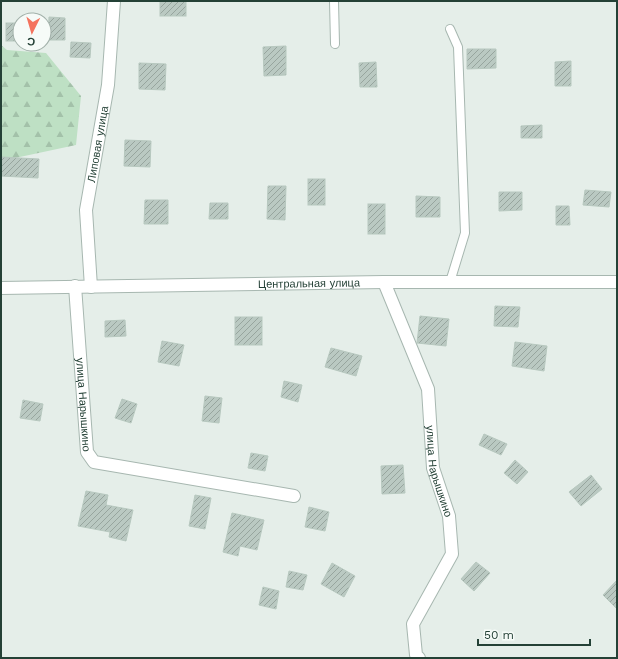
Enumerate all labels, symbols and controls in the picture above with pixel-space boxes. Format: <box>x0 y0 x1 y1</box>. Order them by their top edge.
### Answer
north arrow <box>12 12 52 52</box>
text: С <box>27 35 36 48</box>
street label: Липовая улица <box>84 104 111 183</box>
street label: Центральная улица <box>258 276 361 290</box>
street label: улица Нарышкино <box>74 357 93 452</box>
street label: улица Нарышкино <box>424 425 455 519</box>
scale bar <box>478 621 590 647</box>
text: 50 m <box>484 628 514 642</box>

